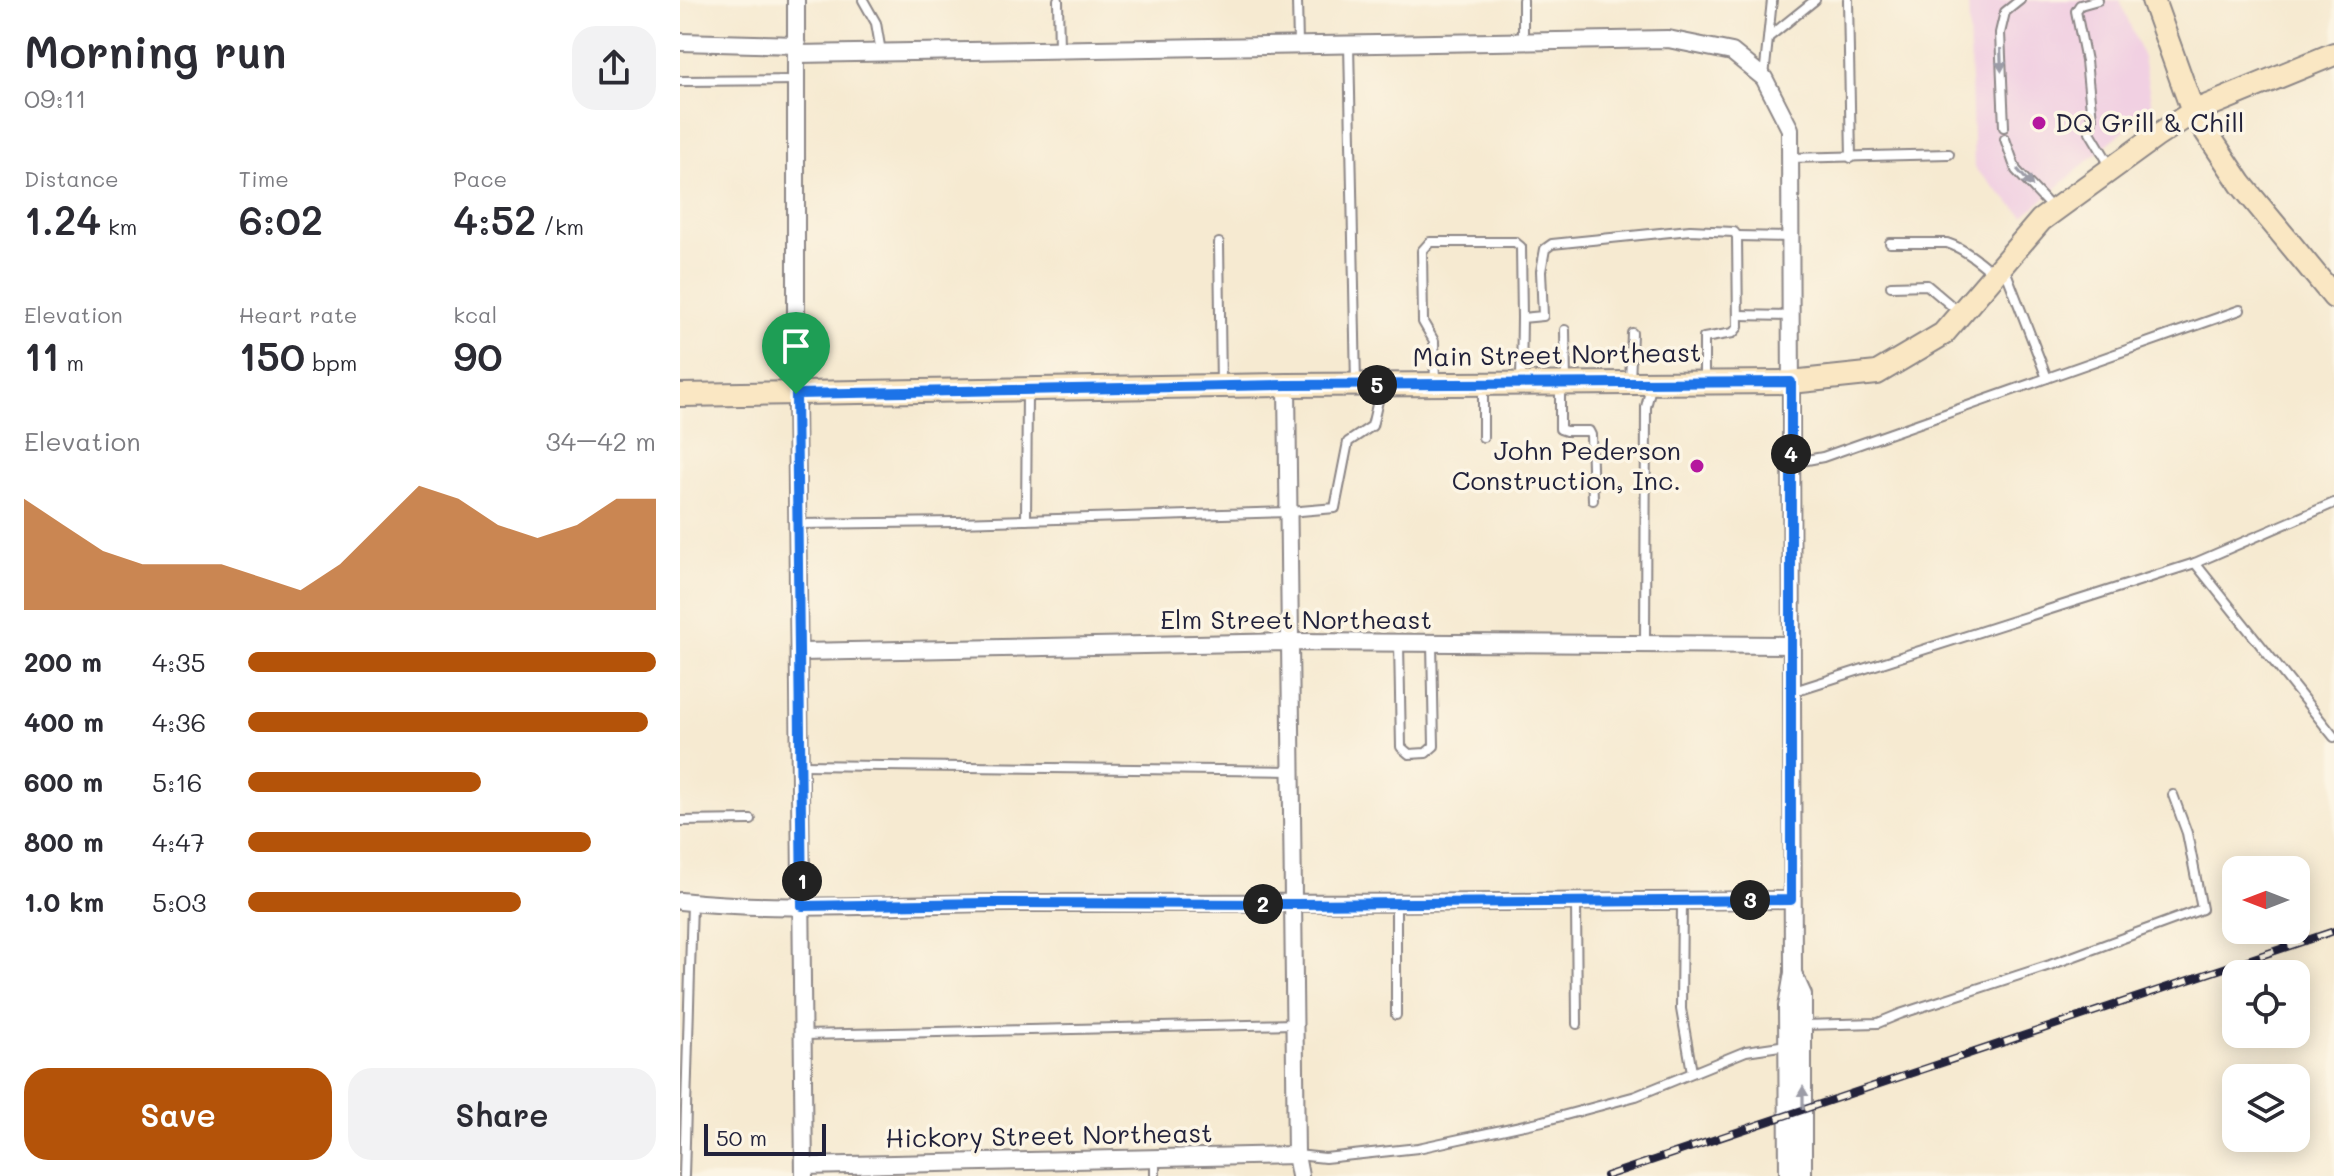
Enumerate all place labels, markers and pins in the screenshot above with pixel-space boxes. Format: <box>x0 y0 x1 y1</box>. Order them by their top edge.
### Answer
place label: DQ Grill & Chill <box>2055 105 2244 139</box>
marker: DQ Grill & Chill <box>2030 114 2048 132</box>
pin <box>762 312 830 394</box>
pin: 5 <box>1357 365 1397 405</box>
place label: John Pederson Construction, Inc. <box>1452 433 1681 497</box>
pin: 4 <box>1771 434 1811 474</box>
marker: John Pederson Construction, Inc. <box>1688 457 1706 475</box>
pin: 1 <box>782 861 822 901</box>
pin: 3 <box>1730 880 1770 920</box>
pin: 2 <box>1243 884 1283 924</box>

